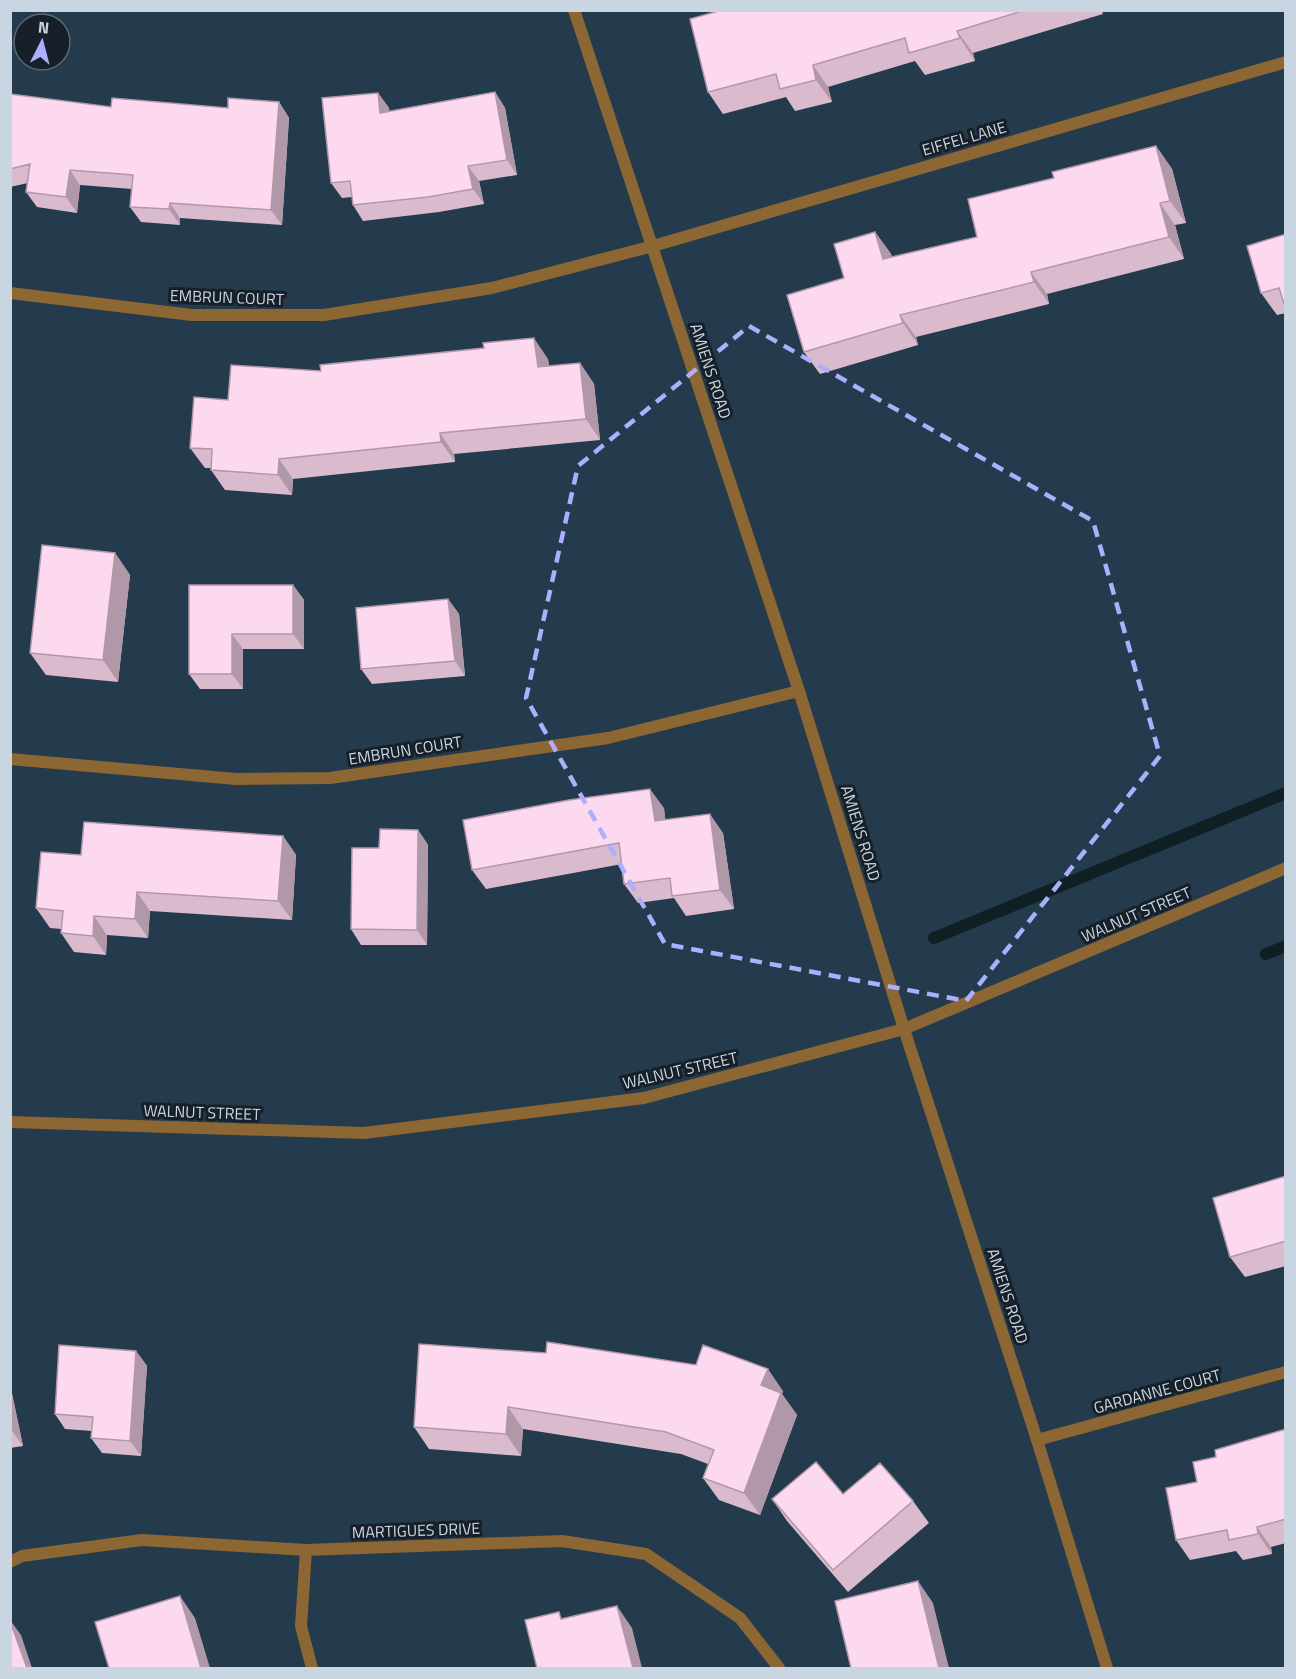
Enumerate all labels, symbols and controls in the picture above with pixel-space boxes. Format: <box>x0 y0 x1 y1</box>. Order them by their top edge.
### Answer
north arrow <box>12 12 72 72</box>
text: N <box>37 15 50 40</box>
street label: EIFFEL LANE <box>919 115 1009 161</box>
street label: EMBRUN COURT <box>170 283 285 311</box>
street label: AMIENS ROAD <box>684 320 738 422</box>
street label: EMBRUN COURT <box>347 729 464 771</box>
street label: AMIENS ROAD <box>835 782 887 884</box>
street label: WALNUT STREET <box>1077 880 1195 948</box>
street label: WALNUT STREET <box>620 1045 740 1095</box>
street label: WALNUT STREET <box>143 1098 262 1126</box>
street label: AMIENS ROAD <box>981 1245 1035 1347</box>
street label: GARDANNE COURT <box>1091 1362 1224 1419</box>
street label: MARTIGUES DRIVE <box>351 1516 481 1544</box>

